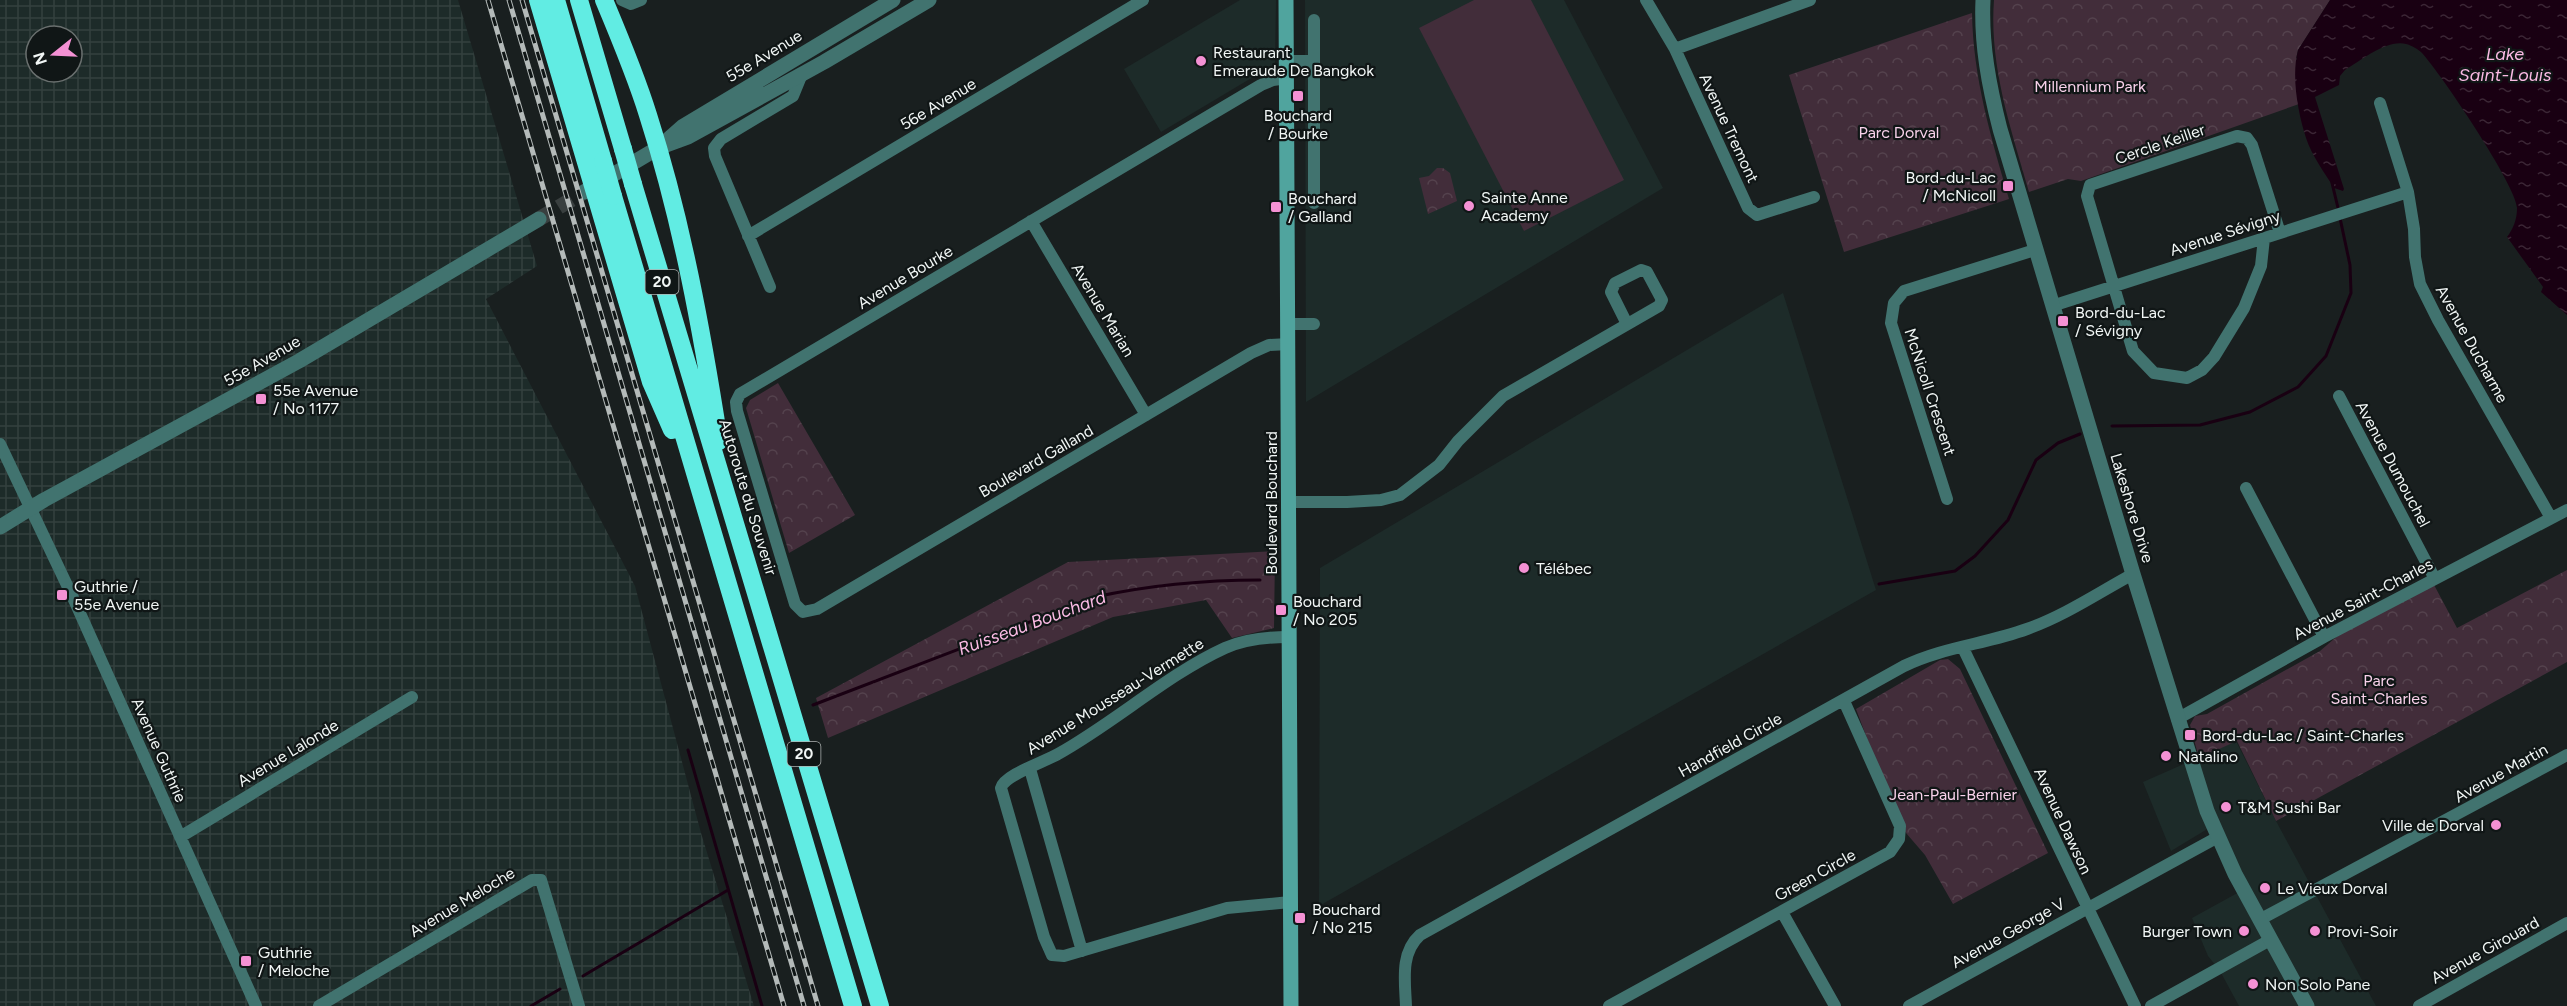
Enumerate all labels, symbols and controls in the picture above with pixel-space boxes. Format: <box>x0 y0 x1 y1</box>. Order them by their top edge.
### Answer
north arrow <box>24 24 84 84</box>
street label: 55e Avenue <box>723 26 806 86</box>
place label: Restaurant Emeraude De Bangkok <box>1213 43 1374 80</box>
water label: Lake Saint-Louis <box>2459 43 2552 86</box>
text: N <box>29 50 51 67</box>
marker: Restaurant Emeraude De Bangkok <box>1194 54 1208 68</box>
street label: Avenue Tremont <box>1695 70 1763 186</box>
street label: 56e Avenue <box>897 74 980 134</box>
park label: Millennium Park <box>2034 77 2146 96</box>
marker: Bouchard / Bourke <box>1291 89 1305 103</box>
place label: Bouchard / Bourke <box>1264 106 1332 143</box>
street label: Cercle Keiller <box>2113 120 2208 168</box>
park label: Parc Dorval <box>1859 123 1939 142</box>
place label: Bord-du-Lac / McNicoll <box>1905 168 1996 205</box>
marker: Bord-du-Lac / McNicoll <box>2001 179 2015 193</box>
place label: Sainte Anne Academy <box>1481 188 1568 225</box>
place label: Bouchard / Galland <box>1288 189 1357 226</box>
marker: Sainte Anne Academy <box>1462 199 1476 213</box>
marker: Bouchard / Galland <box>1269 200 1283 214</box>
street label: Avenue Sévigny <box>2167 206 2283 260</box>
street label: Avenue Bourke <box>854 241 956 313</box>
street label: Avenue Marian <box>1068 260 1138 360</box>
road number: 20 <box>646 270 678 294</box>
street label: Avenue Ducharme <box>2432 282 2512 406</box>
place label: Bord-du-Lac / Sévigny <box>2075 303 2166 340</box>
marker: Bord-du-Lac / Sévigny <box>2056 314 2070 328</box>
street label: McNicoll Crescent <box>1900 326 1960 458</box>
street label: 55e Avenue <box>220 331 304 391</box>
place label: 55e Avenue / No 1177 <box>273 381 358 418</box>
marker: 55e Avenue / No 1177 <box>254 392 268 406</box>
street label: Avenue Dumouchel <box>2352 398 2434 530</box>
street label: Autoroute du Souvenir <box>715 416 781 578</box>
street label: Boulevard Galland <box>975 421 1097 501</box>
street label: Boulevard Bouchard <box>1262 431 1281 575</box>
street label: Lakeshore Drive <box>2106 451 2158 565</box>
street label: Avenue Saint-Charles <box>2290 554 2436 644</box>
place label: Télébec <box>1536 559 1592 578</box>
marker: Télébec <box>1517 561 1531 575</box>
place label: Guthrie / 55e Avenue <box>74 577 159 614</box>
water label: Ruisseau Bouchard <box>955 586 1109 660</box>
marker: Guthrie / 55e Avenue <box>55 588 69 602</box>
place label: Bouchard / No 205 <box>1293 592 1362 629</box>
marker: Bouchard / No 205 <box>1274 603 1288 617</box>
street label: Avenue Mousseau-Vermette <box>1023 634 1207 758</box>
park label: Parc Saint-Charles <box>2330 671 2428 708</box>
street label: Avenue Guthrie <box>128 695 191 805</box>
street label: Handfield Circle <box>1675 709 1785 781</box>
street label: Avenue Lalonde <box>234 715 342 791</box>
place label: Bord-du-Lac / Saint-Charles <box>2202 726 2404 745</box>
marker: Bord-du-Lac / Saint-Charles <box>2183 728 2197 742</box>
street label: Avenue Martin <box>2451 739 2551 806</box>
road number: 20 <box>788 742 820 766</box>
place label: Natalino <box>2178 747 2238 766</box>
marker: Natalino <box>2159 749 2173 763</box>
street label: Avenue Dawson <box>2030 765 2096 877</box>
park label: Jean-Paul-Bernier <box>1889 785 2018 804</box>
place label: T&M Sushi Bar <box>2238 798 2341 817</box>
marker: T&M Sushi Bar <box>2219 800 2233 814</box>
place label: Ville de Dorval <box>2382 816 2484 835</box>
marker: Ville de Dorval <box>2489 818 2503 832</box>
street label: Green Circle <box>1771 845 1859 905</box>
street label: Avenue Meloche <box>406 863 518 941</box>
place label: Le Vieux Dorval <box>2277 879 2388 898</box>
marker: Le Vieux Dorval <box>2258 881 2272 895</box>
street label: Avenue George V <box>1948 894 2068 972</box>
place label: Bouchard / No 215 <box>1312 900 1381 937</box>
marker: Bouchard / No 215 <box>1293 911 1307 925</box>
street label: Avenue Girouard <box>2428 912 2542 988</box>
place label: Burger Town <box>2142 922 2232 941</box>
place label: Provi-Soir <box>2327 922 2398 941</box>
marker: Burger Town <box>2237 924 2251 938</box>
marker: Provi-Soir <box>2308 924 2322 938</box>
place label: Guthrie / Meloche <box>258 943 330 980</box>
marker: Guthrie / Meloche <box>239 954 253 968</box>
place label: Non Solo Pane <box>2265 975 2371 994</box>
marker: Non Solo Pane <box>2246 977 2260 991</box>

